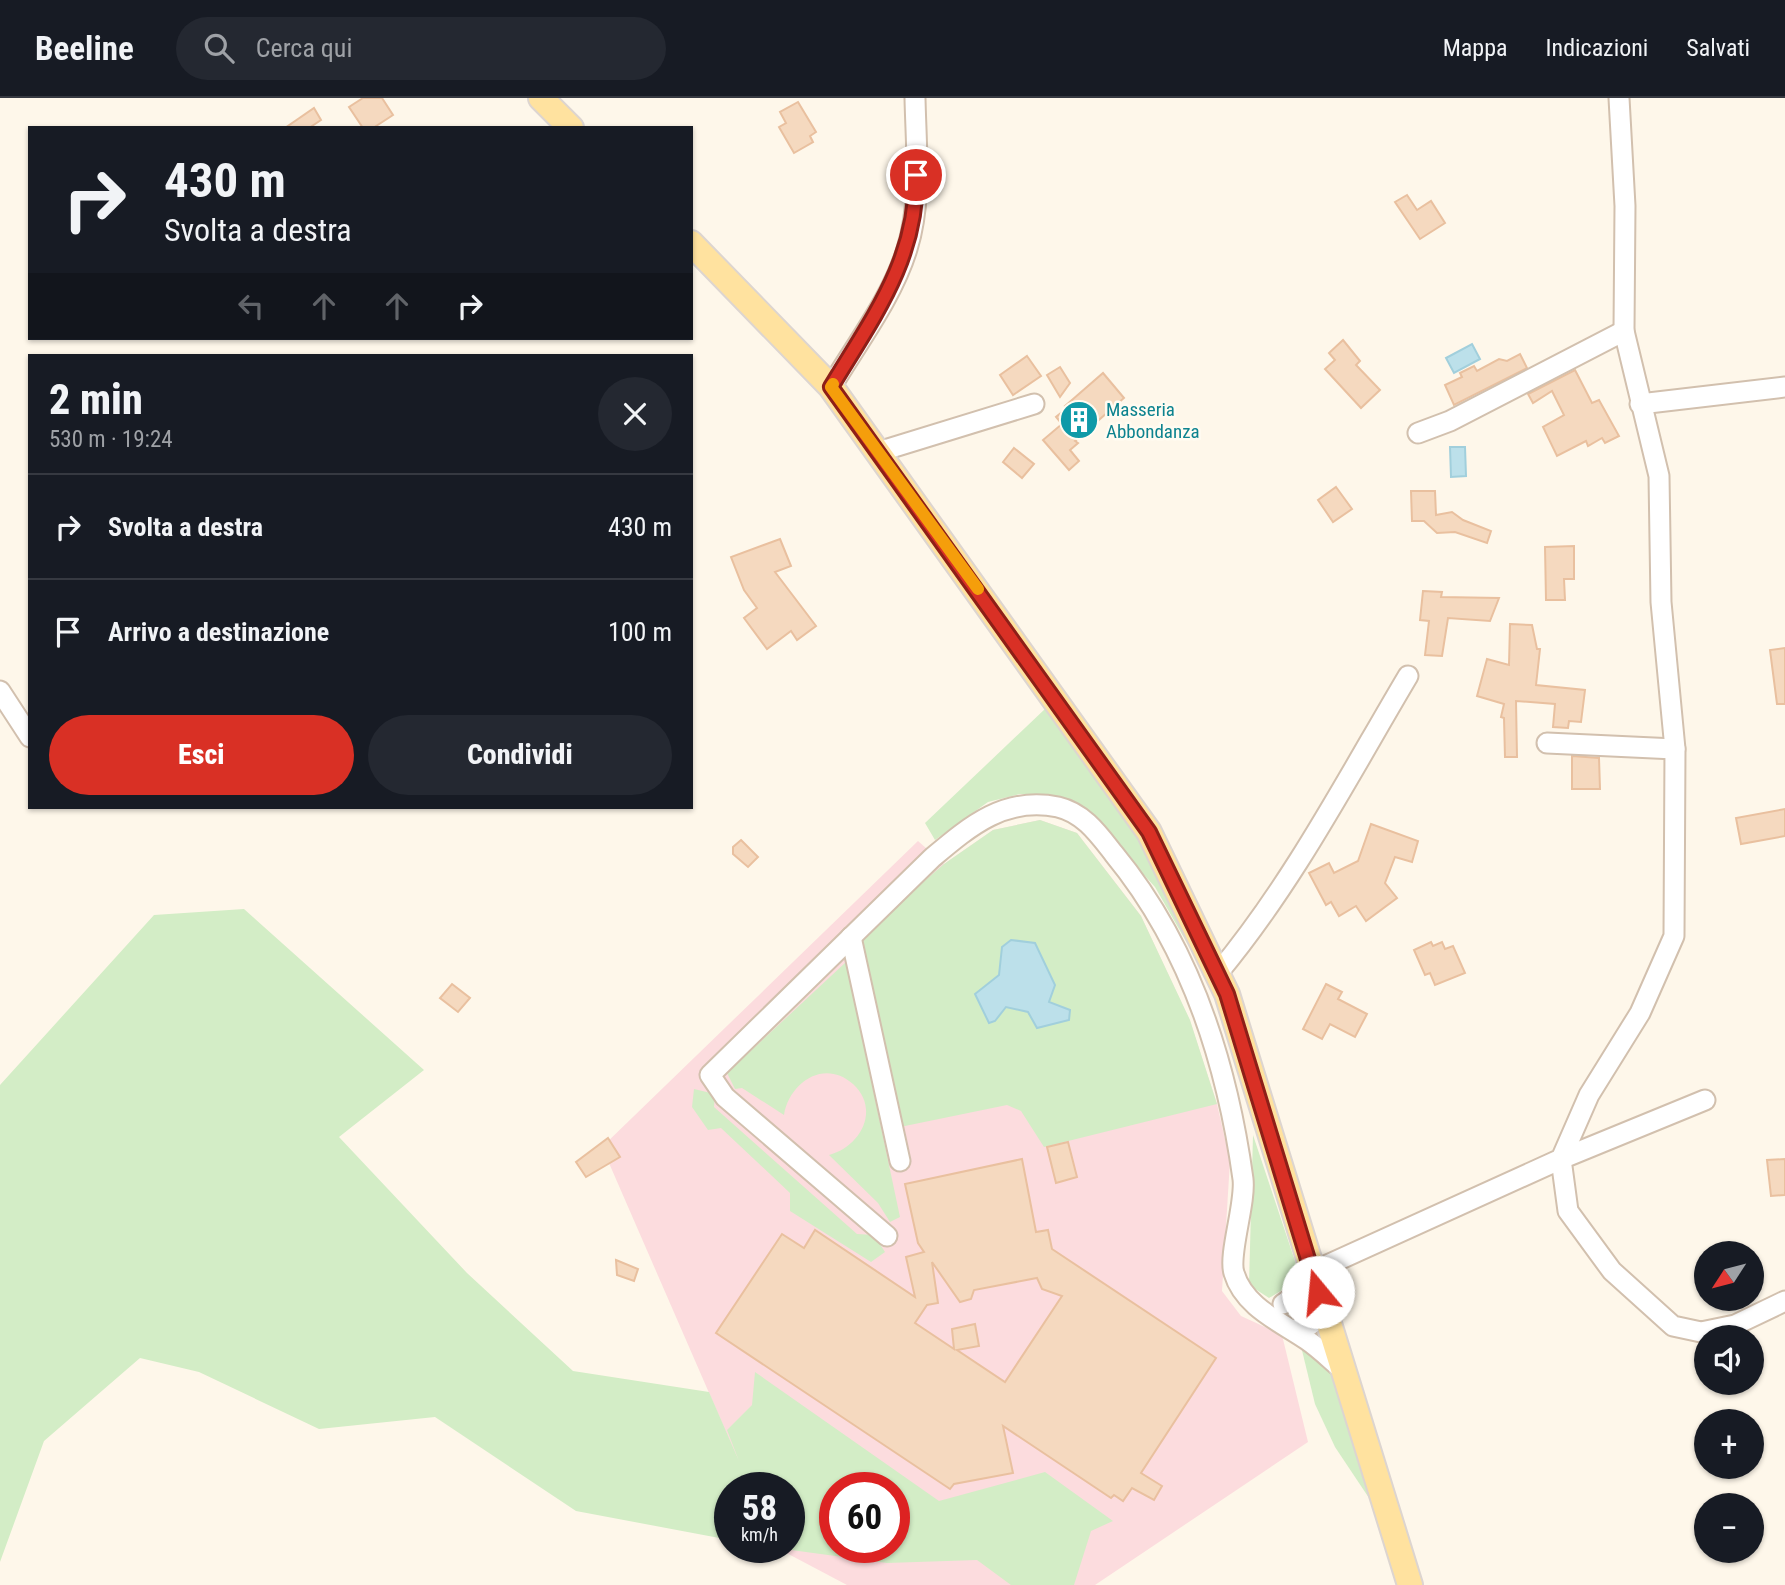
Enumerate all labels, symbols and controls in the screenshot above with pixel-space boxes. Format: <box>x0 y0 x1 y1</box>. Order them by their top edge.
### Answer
search box <box>176 17 666 80</box>
text: Beeline <box>35 29 134 68</box>
icon: search <box>200 29 238 67</box>
text: Cerca qui <box>256 33 352 63</box>
text: Mappa <box>1443 34 1508 62</box>
text: Indicazioni <box>1546 34 1648 62</box>
text: Salvati <box>1686 34 1750 62</box>
pin <box>886 145 946 205</box>
text: 430 m <box>164 152 286 209</box>
icon: right <box>49 154 140 245</box>
icon: arrive <box>897 156 935 194</box>
text: Svolta a destra <box>164 211 352 249</box>
icon: left <box>232 287 270 325</box>
icon: ahead <box>305 287 343 325</box>
icon: ahead <box>378 287 416 325</box>
icon: right <box>451 287 489 325</box>
text: 2 min <box>49 375 143 424</box>
button: close <box>598 377 672 451</box>
place label: Masseria Abbondanza <box>1106 398 1200 443</box>
building icon: Masseria Abbondanza <box>1058 399 1100 441</box>
text: 530 m · 19:24 <box>49 426 173 453</box>
icon: right <box>49 508 87 546</box>
text: Svolta a destra <box>108 512 263 542</box>
text: 430 m <box>608 512 672 542</box>
icon: arrive <box>49 613 87 651</box>
text: Arrivo a destinazione <box>108 617 329 647</box>
text: 100 m <box>608 617 672 647</box>
button: Esci <box>49 715 354 795</box>
button: Condividi <box>368 715 672 795</box>
north arrow <box>1694 1241 1764 1311</box>
map controls <box>1694 1241 1764 1563</box>
position arrow <box>1281 1255 1355 1329</box>
button: sound <box>1694 1325 1764 1395</box>
button: + <box>1694 1409 1764 1479</box>
speed limit sign: 60 <box>819 1472 910 1563</box>
text: 58 <box>742 1488 777 1529</box>
button: − <box>1694 1493 1764 1563</box>
text: km/h <box>741 1524 778 1545</box>

